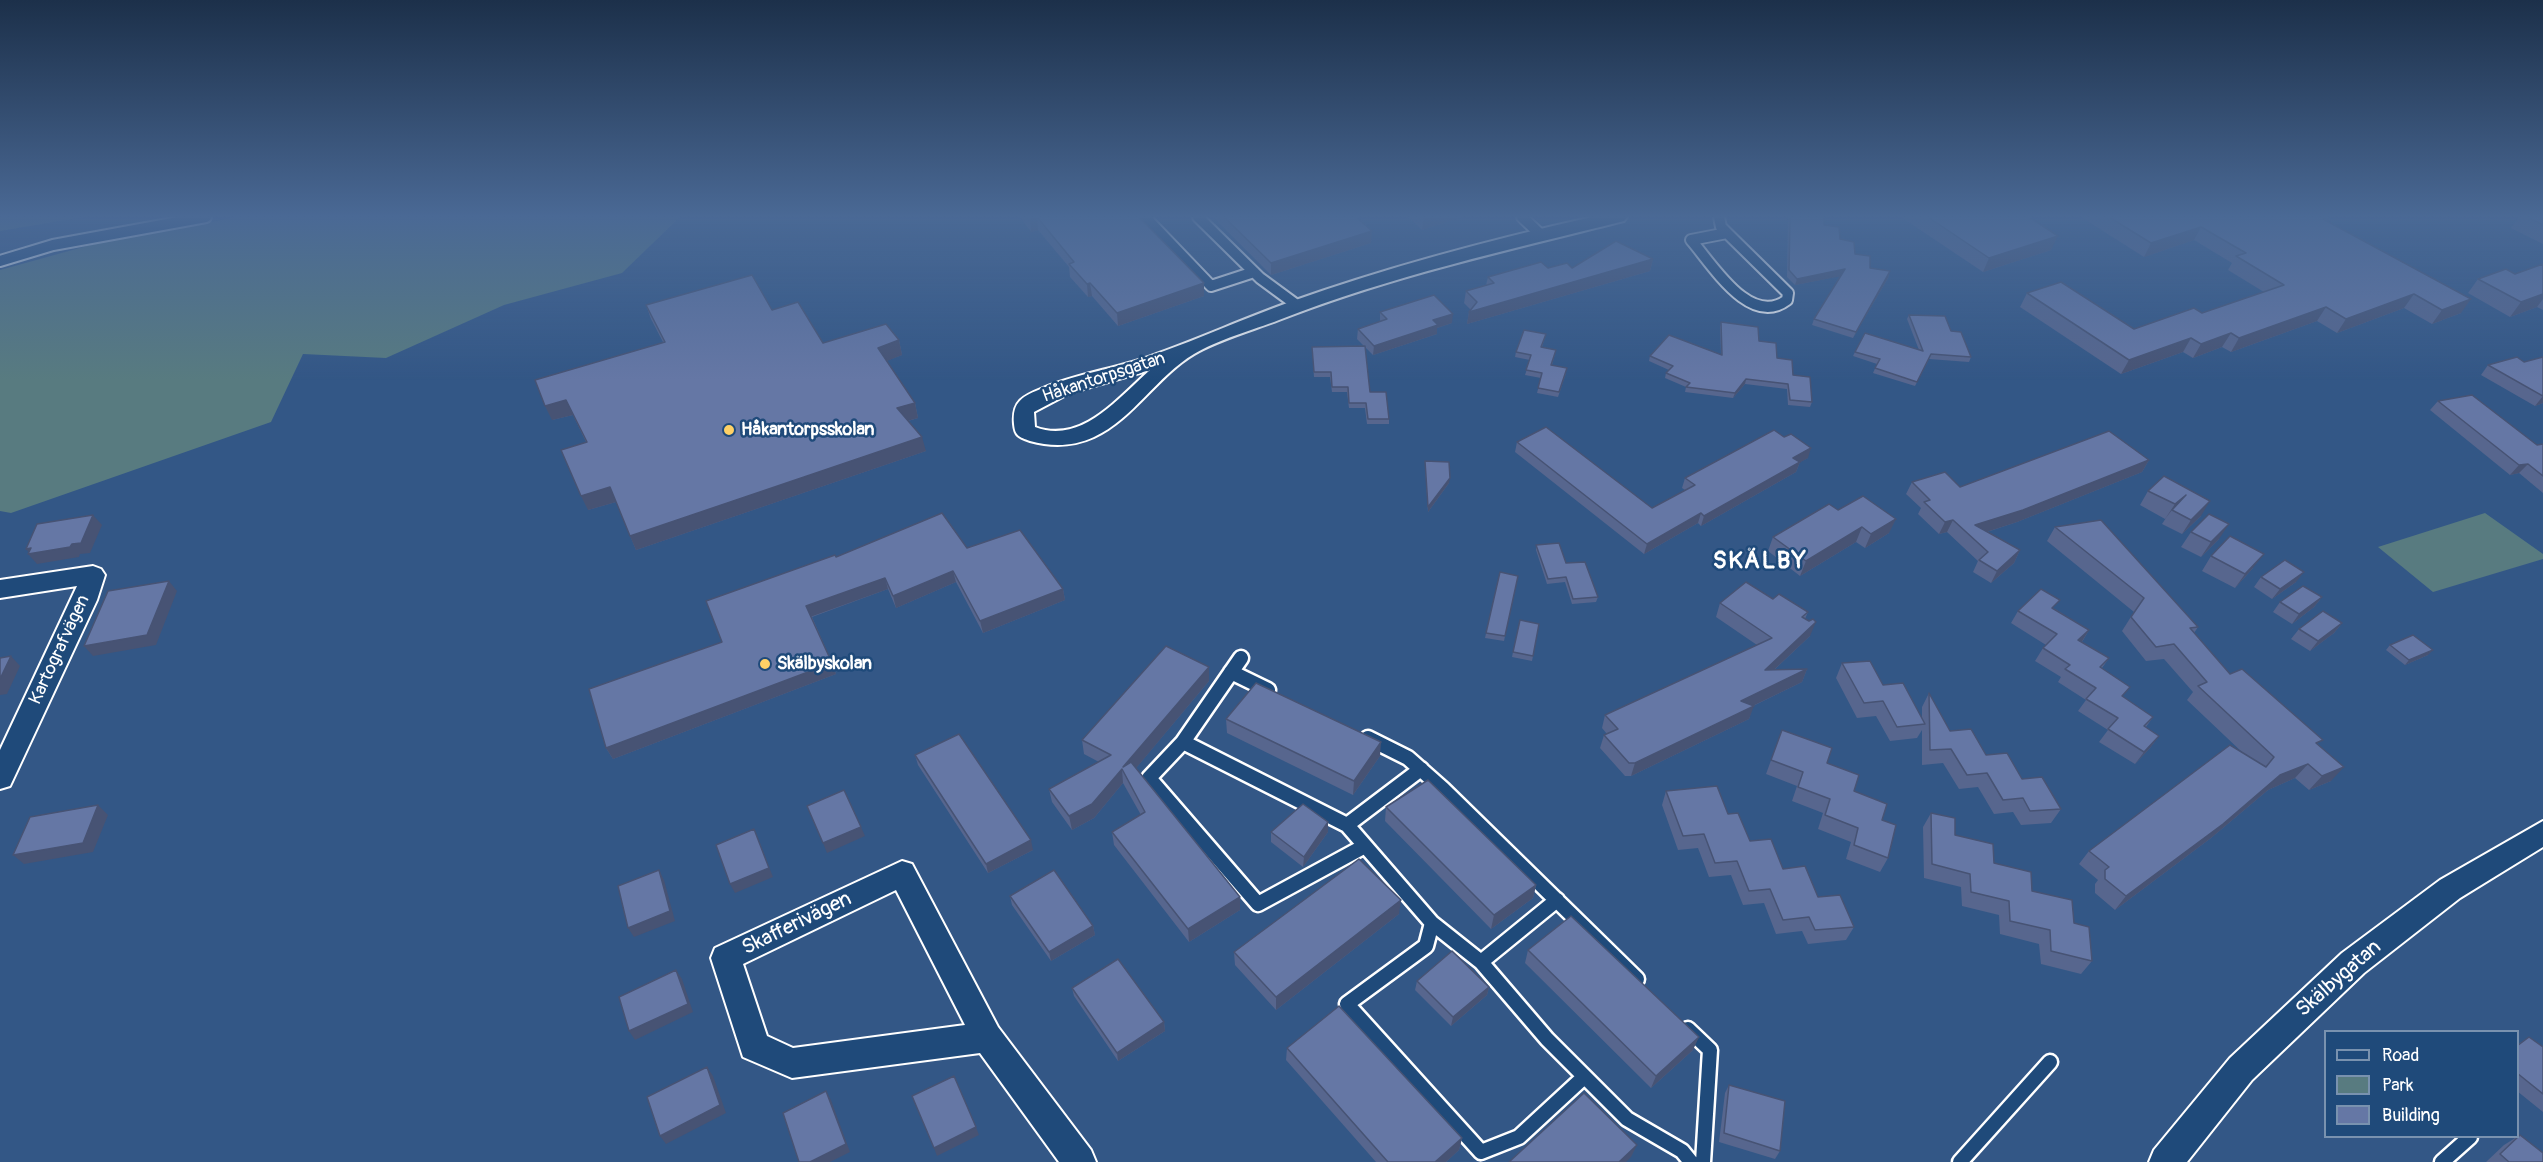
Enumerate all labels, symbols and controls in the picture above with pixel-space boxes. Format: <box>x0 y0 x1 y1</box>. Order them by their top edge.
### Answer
street label: Håkantorpsgatan <box>1040 348 1168 408</box>
place label: Håkantorpsskolan <box>741 419 874 441</box>
marker: Håkantorpsskolan <box>722 423 736 437</box>
district label: SKÄLBY <box>1713 548 1807 576</box>
street label: Kartografvägen <box>25 592 95 708</box>
place label: Skälbyskolan <box>777 653 872 675</box>
marker: Skälbyskolan <box>758 657 772 671</box>
street label: Skafferivägen <box>738 887 856 961</box>
street label: Skälbygatan <box>2291 935 2387 1023</box>
legend <box>2324 1030 2519 1138</box>
text: Road <box>2382 1044 2419 1067</box>
text: Park <box>2382 1074 2414 1097</box>
text: Building <box>2382 1104 2440 1127</box>

